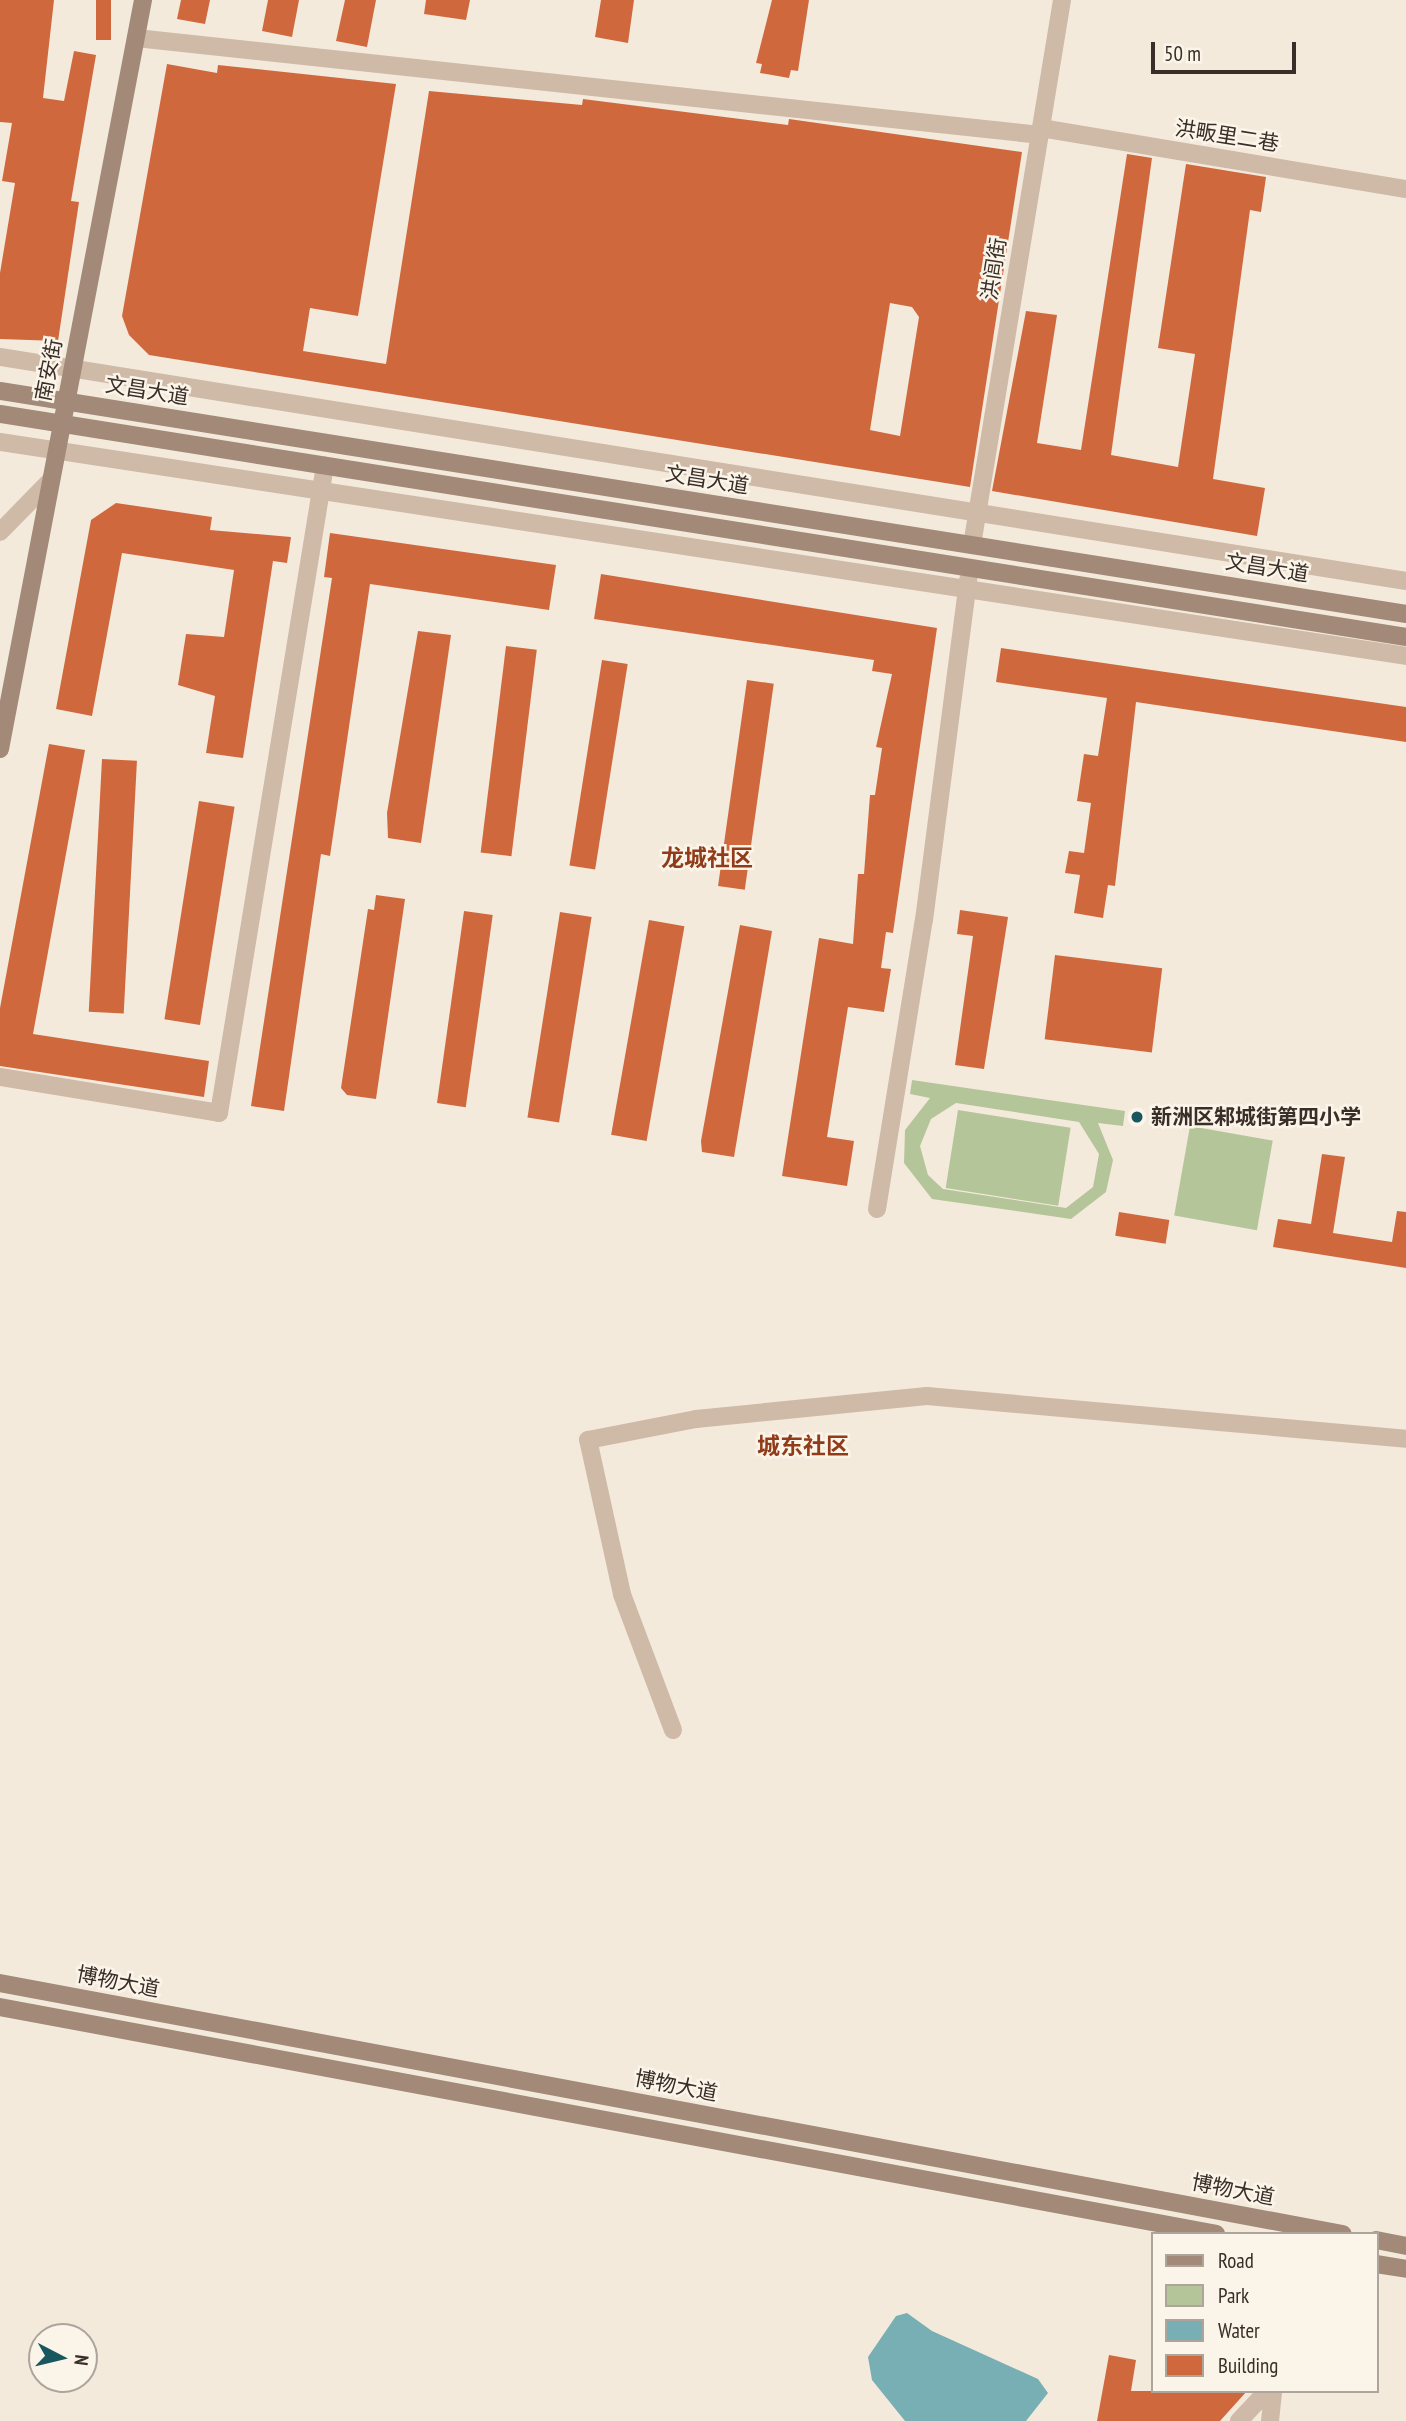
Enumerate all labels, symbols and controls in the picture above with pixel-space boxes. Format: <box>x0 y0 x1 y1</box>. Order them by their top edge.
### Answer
scale bar <box>1154 28 1299 72</box>
text: 50 m <box>1164 40 1201 67</box>
street label: 洪畈里二巷 <box>1173 115 1281 157</box>
street label: 洪闾街 <box>977 236 1011 302</box>
street label: 南安街 <box>31 337 67 403</box>
street label: 文昌大道 <box>104 372 190 410</box>
street label: 文昌大道 <box>664 461 750 499</box>
street label: 文昌大道 <box>1224 549 1310 587</box>
district label: 龙城社区 <box>661 844 753 872</box>
place label: 新洲区邾城街第四小学 <box>1151 1104 1361 1130</box>
marker: 新洲区邾城街第四小学 <box>1129 1109 1145 1125</box>
district label: 城东社区 <box>757 1432 849 1460</box>
street label: 博物大道 <box>74 1962 162 2002</box>
street label: 博物大道 <box>632 2066 720 2106</box>
street label: 博物大道 <box>1189 2170 1277 2210</box>
legend <box>1150 2232 1378 2393</box>
text: Road <box>1218 2247 1254 2274</box>
text: Park <box>1218 2282 1249 2309</box>
text: Water <box>1218 2317 1260 2344</box>
north arrow <box>28 2323 98 2393</box>
text: Building <box>1218 2352 1278 2379</box>
text: N <box>69 2354 94 2367</box>

